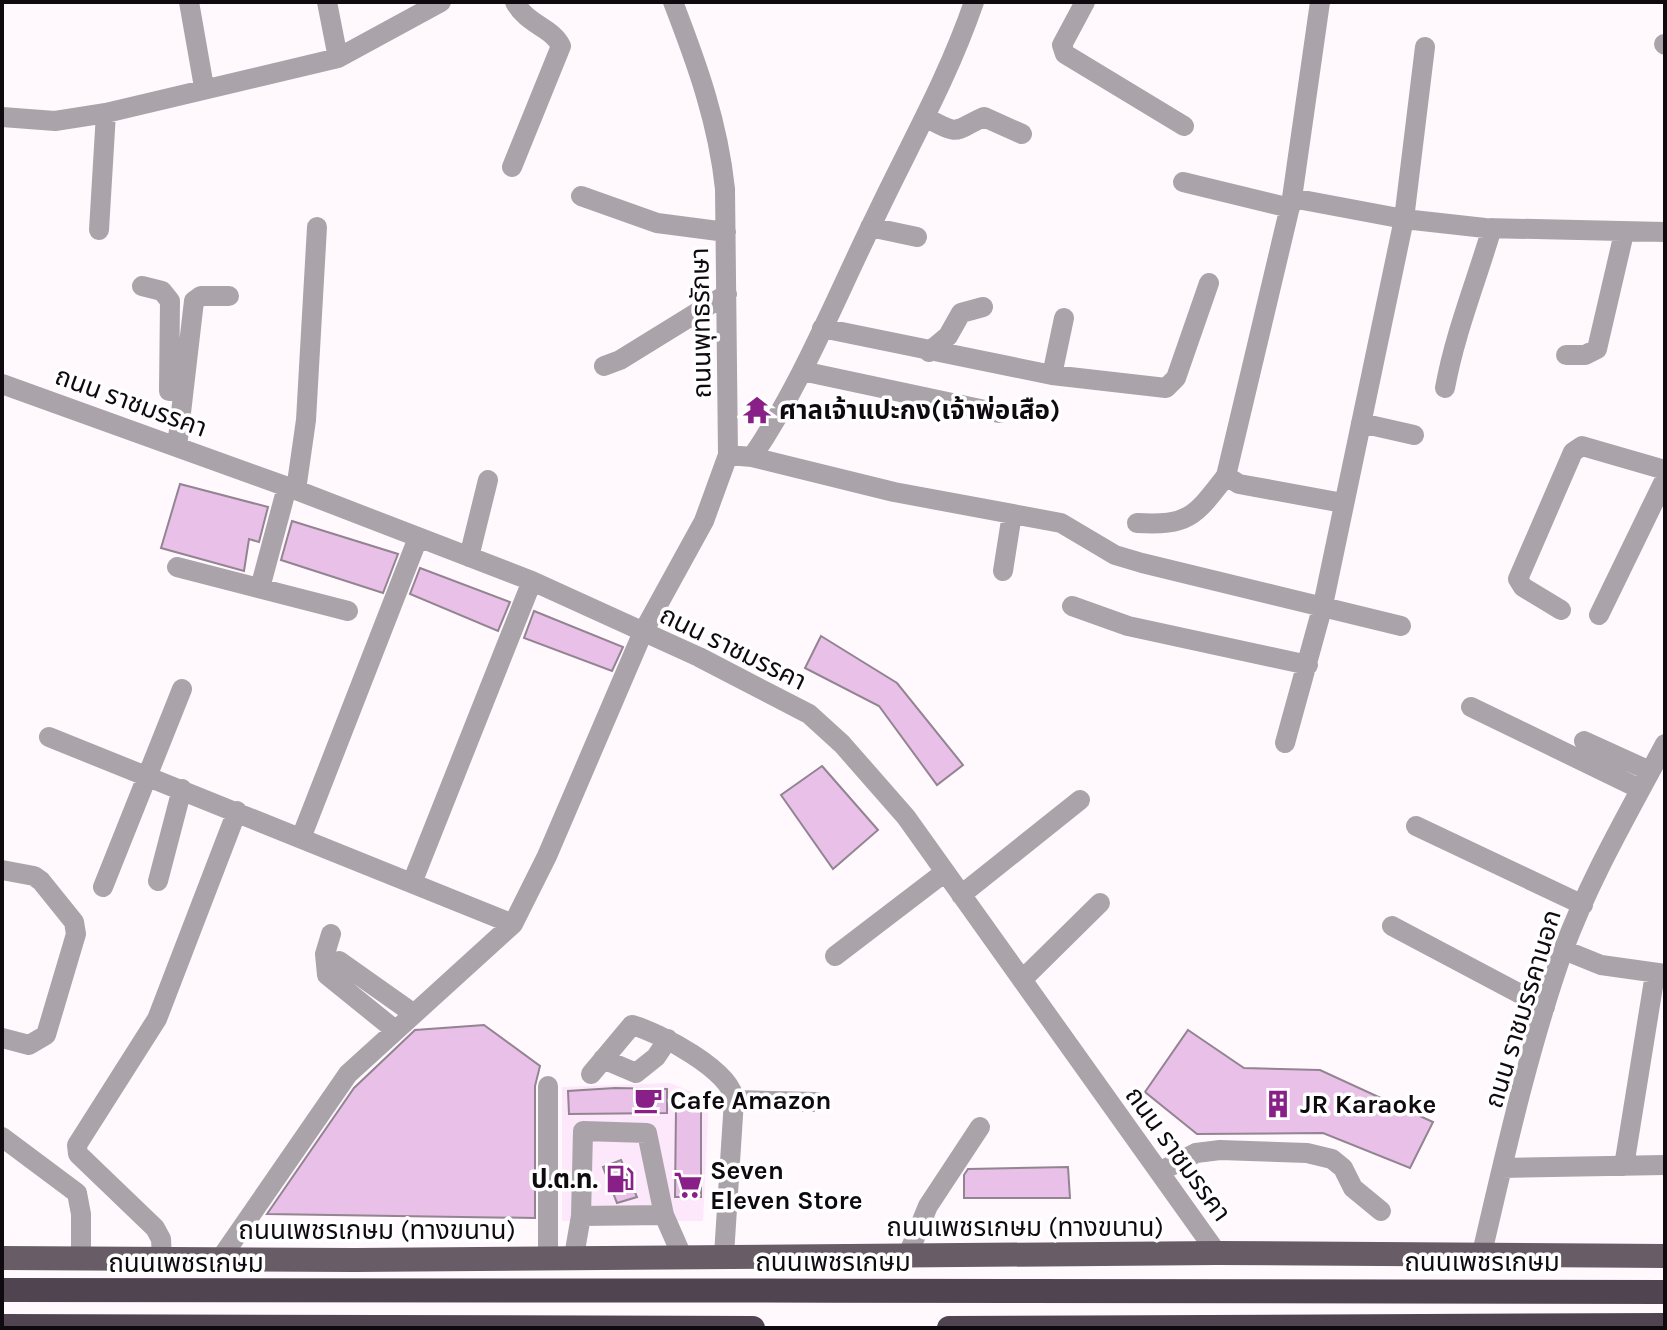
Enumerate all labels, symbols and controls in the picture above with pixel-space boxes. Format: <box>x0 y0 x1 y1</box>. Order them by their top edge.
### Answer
street label: ถนนพุทธรักษา <box>684 247 718 399</box>
street label: ถนน ราชมรรคา <box>51 360 211 444</box>
temple icon: ศาลเจ้าแปะกง(เจ้าพ่อเสือ) <box>742 395 772 425</box>
place label: ศาลเจ้าแปะกง(เจ้าพ่อเสือ) <box>779 395 1060 426</box>
street label: ถนน ราชมรรคา <box>655 599 811 697</box>
street label: ถนน ราชมรรคานอก <box>1478 906 1568 1112</box>
street label: ถนน ราชมรรคา <box>1119 1081 1237 1227</box>
cafe icon: Cafe Amazon <box>633 1085 663 1115</box>
place label: Cafe Amazon <box>670 1085 832 1116</box>
building icon: JR Karaoke <box>1263 1089 1293 1119</box>
place label: JR Karaoke <box>1300 1089 1436 1120</box>
place label: Seven Eleven Store <box>710 1155 863 1216</box>
place label: ป.ต.ท. <box>531 1164 598 1195</box>
fuel station icon: ป.ต.ท. <box>605 1164 635 1194</box>
supermarket icon: Seven Eleven Store <box>673 1170 703 1200</box>
street label: ถนนเพชรเกษม (ทางขนาน) <box>886 1212 1164 1243</box>
street label: ถนนเพชรเกษม (ทางขนาน) <box>238 1215 516 1246</box>
street label: ถนนเพชรเกษม <box>755 1247 911 1278</box>
street label: ถนนเพชรเกษม <box>1404 1247 1560 1278</box>
street label: ถนนเพชรเกษม <box>108 1248 264 1279</box>

